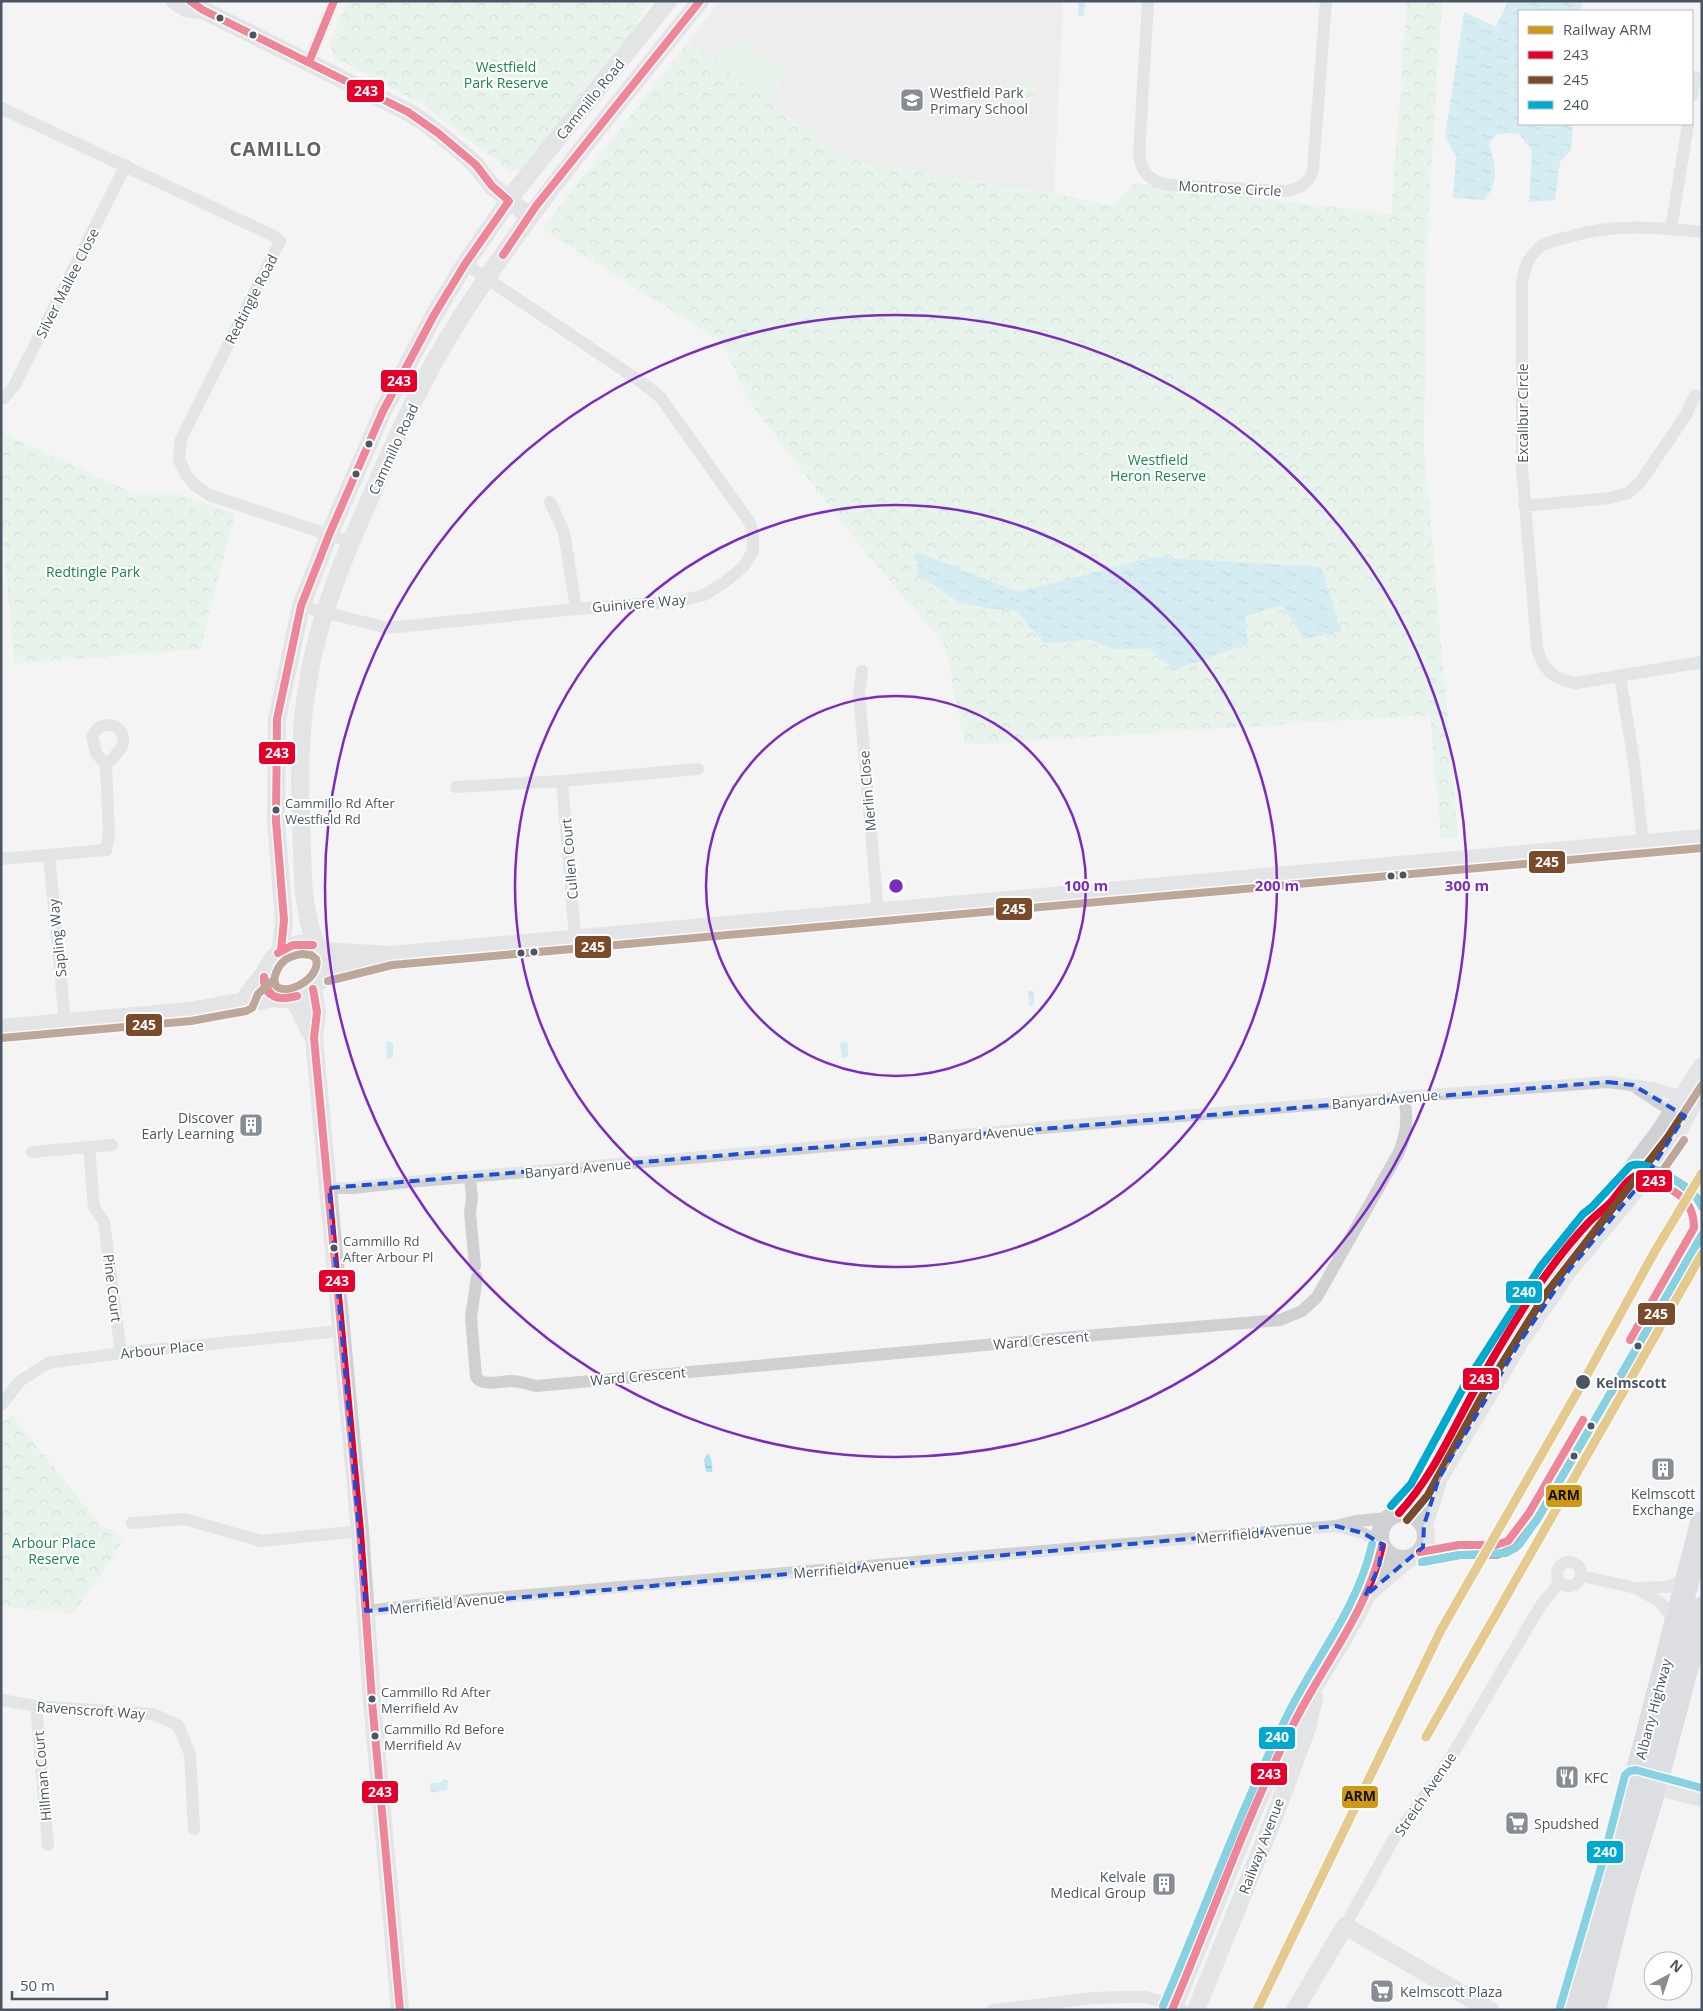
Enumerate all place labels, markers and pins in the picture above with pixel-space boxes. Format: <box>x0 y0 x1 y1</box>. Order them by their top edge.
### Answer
unlabelled marker <box>215 13 225 23</box>
unlabelled marker <box>248 30 258 40</box>
place label: Westfield Park Primary School <box>930 83 1028 118</box>
school or university icon: Westfield Park Primary School <box>899 87 925 113</box>
unlabelled marker <box>364 439 374 449</box>
unlabelled marker <box>351 469 361 479</box>
place label: Cammillo Rd After Westfield Rd <box>285 794 395 828</box>
marker: Cammillo Rd After Westfield Rd <box>271 805 281 815</box>
unlabelled marker <box>1398 870 1408 880</box>
unlabelled marker <box>1386 871 1396 881</box>
centre of rings <box>887 877 905 895</box>
unlabelled marker <box>529 947 539 957</box>
unlabelled marker <box>516 948 526 958</box>
place label: Discover Early Learning <box>142 1108 234 1143</box>
building icon: Discover Early Learning <box>238 1112 264 1138</box>
place label: Cammillo Rd After Arbour Pl <box>343 1232 433 1266</box>
marker: Cammillo Rd After Arbour Pl <box>329 1243 339 1253</box>
unlabelled marker <box>1633 1341 1643 1351</box>
marker: Kelmscott <box>1574 1373 1592 1391</box>
place label: Kelmscott <box>1596 1373 1667 1392</box>
unlabelled marker <box>1586 1421 1596 1431</box>
unlabelled marker <box>1569 1451 1579 1461</box>
building icon: Kelmscott Exchange <box>1650 1456 1676 1482</box>
place label: Kelmscott Exchange <box>1631 1484 1695 1519</box>
place label: Cammillo Rd After Merrifield Av <box>381 1683 491 1717</box>
marker: Cammillo Rd After Merrifield Av <box>367 1694 377 1704</box>
place label: Cammillo Rd Before Merrifield Av <box>384 1720 504 1754</box>
marker: Cammillo Rd Before Merrifield Av <box>370 1731 380 1741</box>
restaurant icon: KFC <box>1554 1764 1580 1790</box>
place label: KFC <box>1584 1768 1609 1787</box>
supermarket icon: Spudshed <box>1504 1810 1530 1836</box>
place label: Spudshed <box>1534 1814 1599 1833</box>
place label: Kelvale Medical Group <box>1050 1867 1146 1902</box>
building icon: Kelvale Medical Group <box>1151 1871 1177 1897</box>
supermarket icon: Kelmscott Plaza <box>1369 1978 1395 2004</box>
place label: Kelmscott Plaza <box>1400 1982 1502 2001</box>

